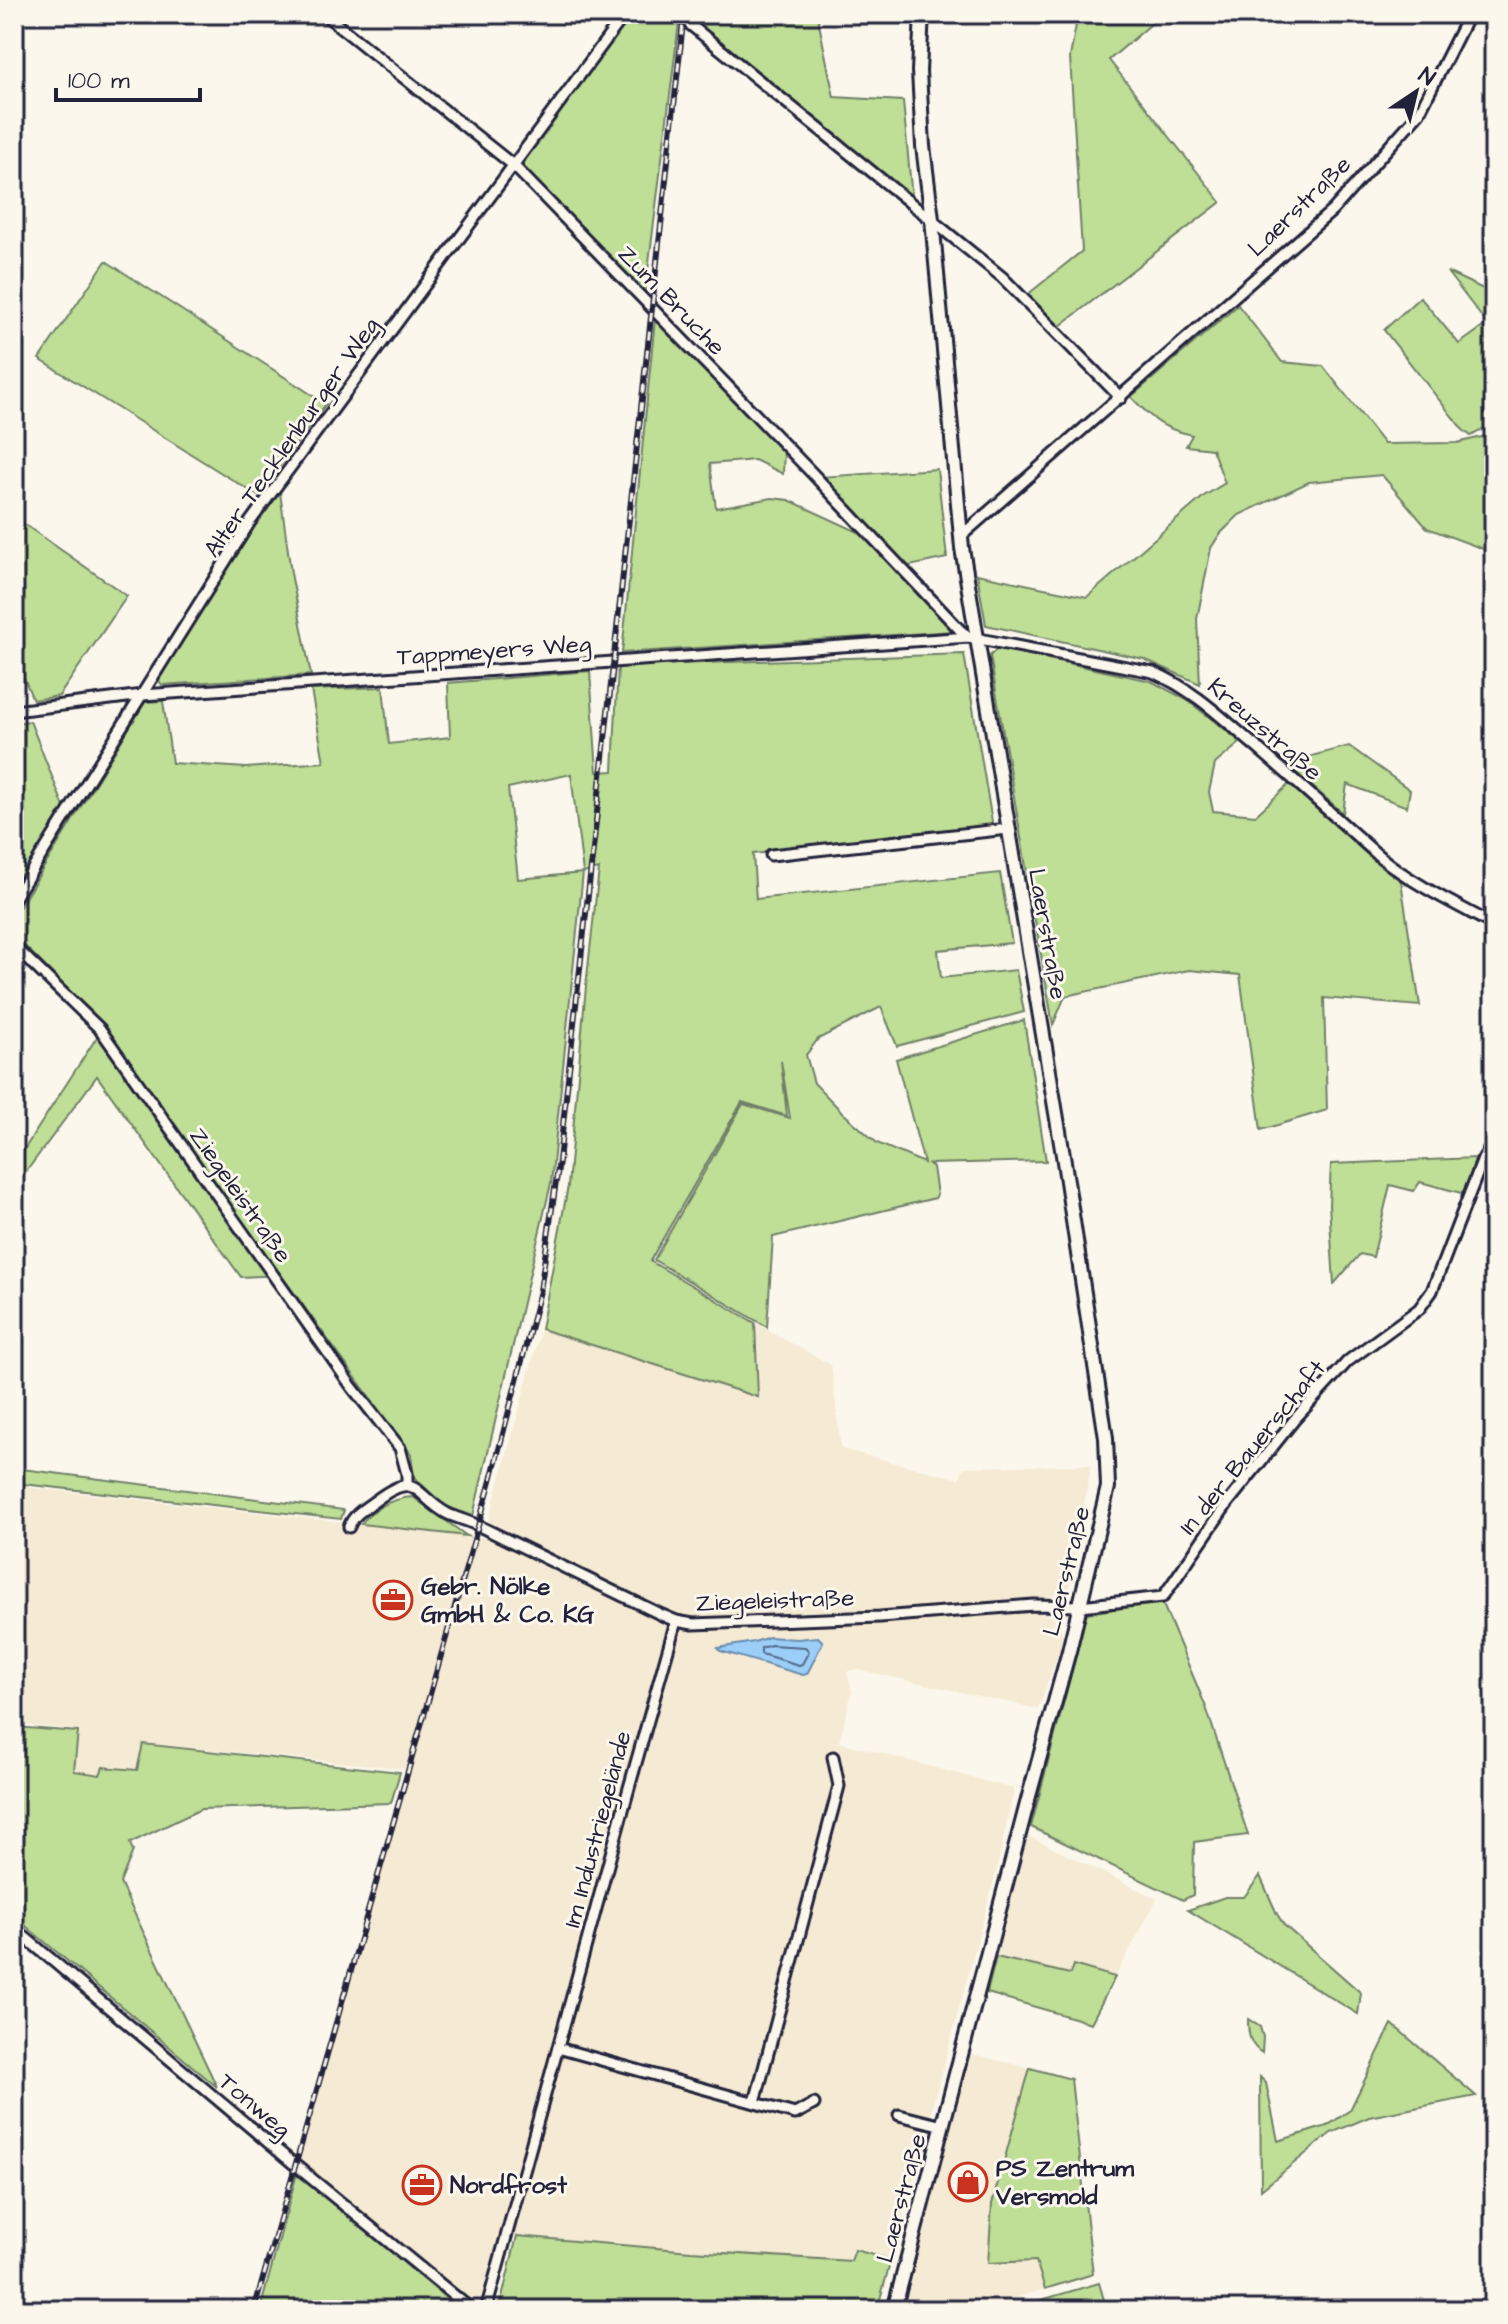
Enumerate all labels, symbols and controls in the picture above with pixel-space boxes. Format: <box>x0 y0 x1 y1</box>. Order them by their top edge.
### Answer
scale bar <box>56 52 200 102</box>
north arrow <box>1376 52 1456 132</box>
text: N <box>1412 60 1441 94</box>
text: 100 m <box>68 64 130 98</box>
street label: Laerstraße <box>1240 149 1359 265</box>
street label: Zum Bruche <box>610 238 733 364</box>
street label: Alter Tecklenburger Weg <box>196 311 389 565</box>
street label: Tappmeyers Weg <box>396 627 592 676</box>
street label: Kreuzstraße <box>1200 670 1329 789</box>
street label: Laerstraße <box>1019 866 1075 1002</box>
street label: Ziegeleistraße <box>180 1121 300 1271</box>
street label: In der Bauerschaft <box>1171 1353 1334 1542</box>
street label: Laerstraße <box>1034 1503 1099 1640</box>
place label: Gebr. Nölke GmbH & Co. KG <box>421 1570 595 1632</box>
office icon: Gebr. Nölke GmbH & Co. KG <box>372 1579 414 1621</box>
street label: Ziegeleistraße <box>695 1581 855 1622</box>
street label: Im Industriegelände <box>555 1727 642 1932</box>
street label: Tonweg <box>210 2065 298 2147</box>
street label: Laerstraße <box>868 2130 936 2267</box>
place label: PS Zentrum Versmold <box>995 2152 1134 2214</box>
shop icon: PS Zentrum Versmold <box>947 2161 989 2203</box>
office icon: Nordfrost <box>401 2164 443 2206</box>
place label: Nordfrost <box>450 2169 567 2203</box>

